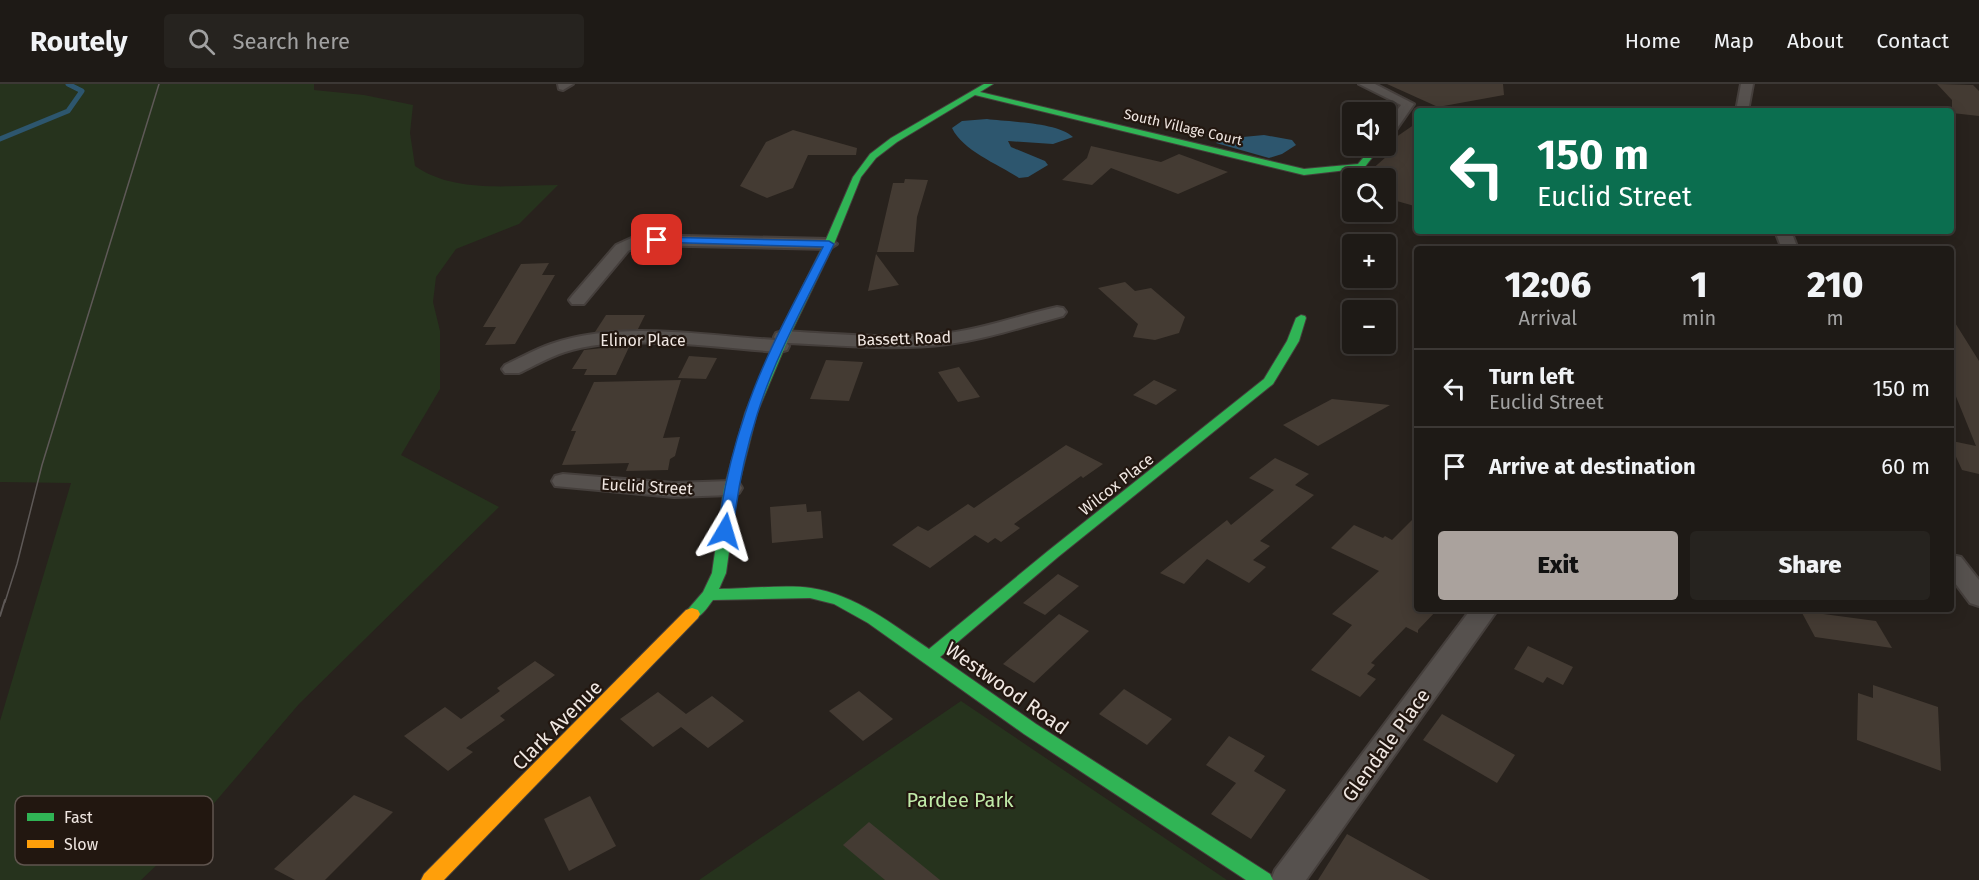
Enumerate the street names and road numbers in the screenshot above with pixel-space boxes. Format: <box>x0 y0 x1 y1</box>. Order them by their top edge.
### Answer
street label: South Village Court <box>1122 106 1245 150</box>
street label: Bassett Road <box>856 327 952 350</box>
street label: Elinor Place <box>600 331 686 350</box>
street label: Wilcox Place <box>1075 449 1157 519</box>
street label: Euclid Street <box>601 475 693 498</box>
street label: Westwood Road <box>941 637 1073 739</box>
street label: Clark Avenue <box>507 675 607 775</box>
street label: Glendale Place <box>1337 684 1435 806</box>

